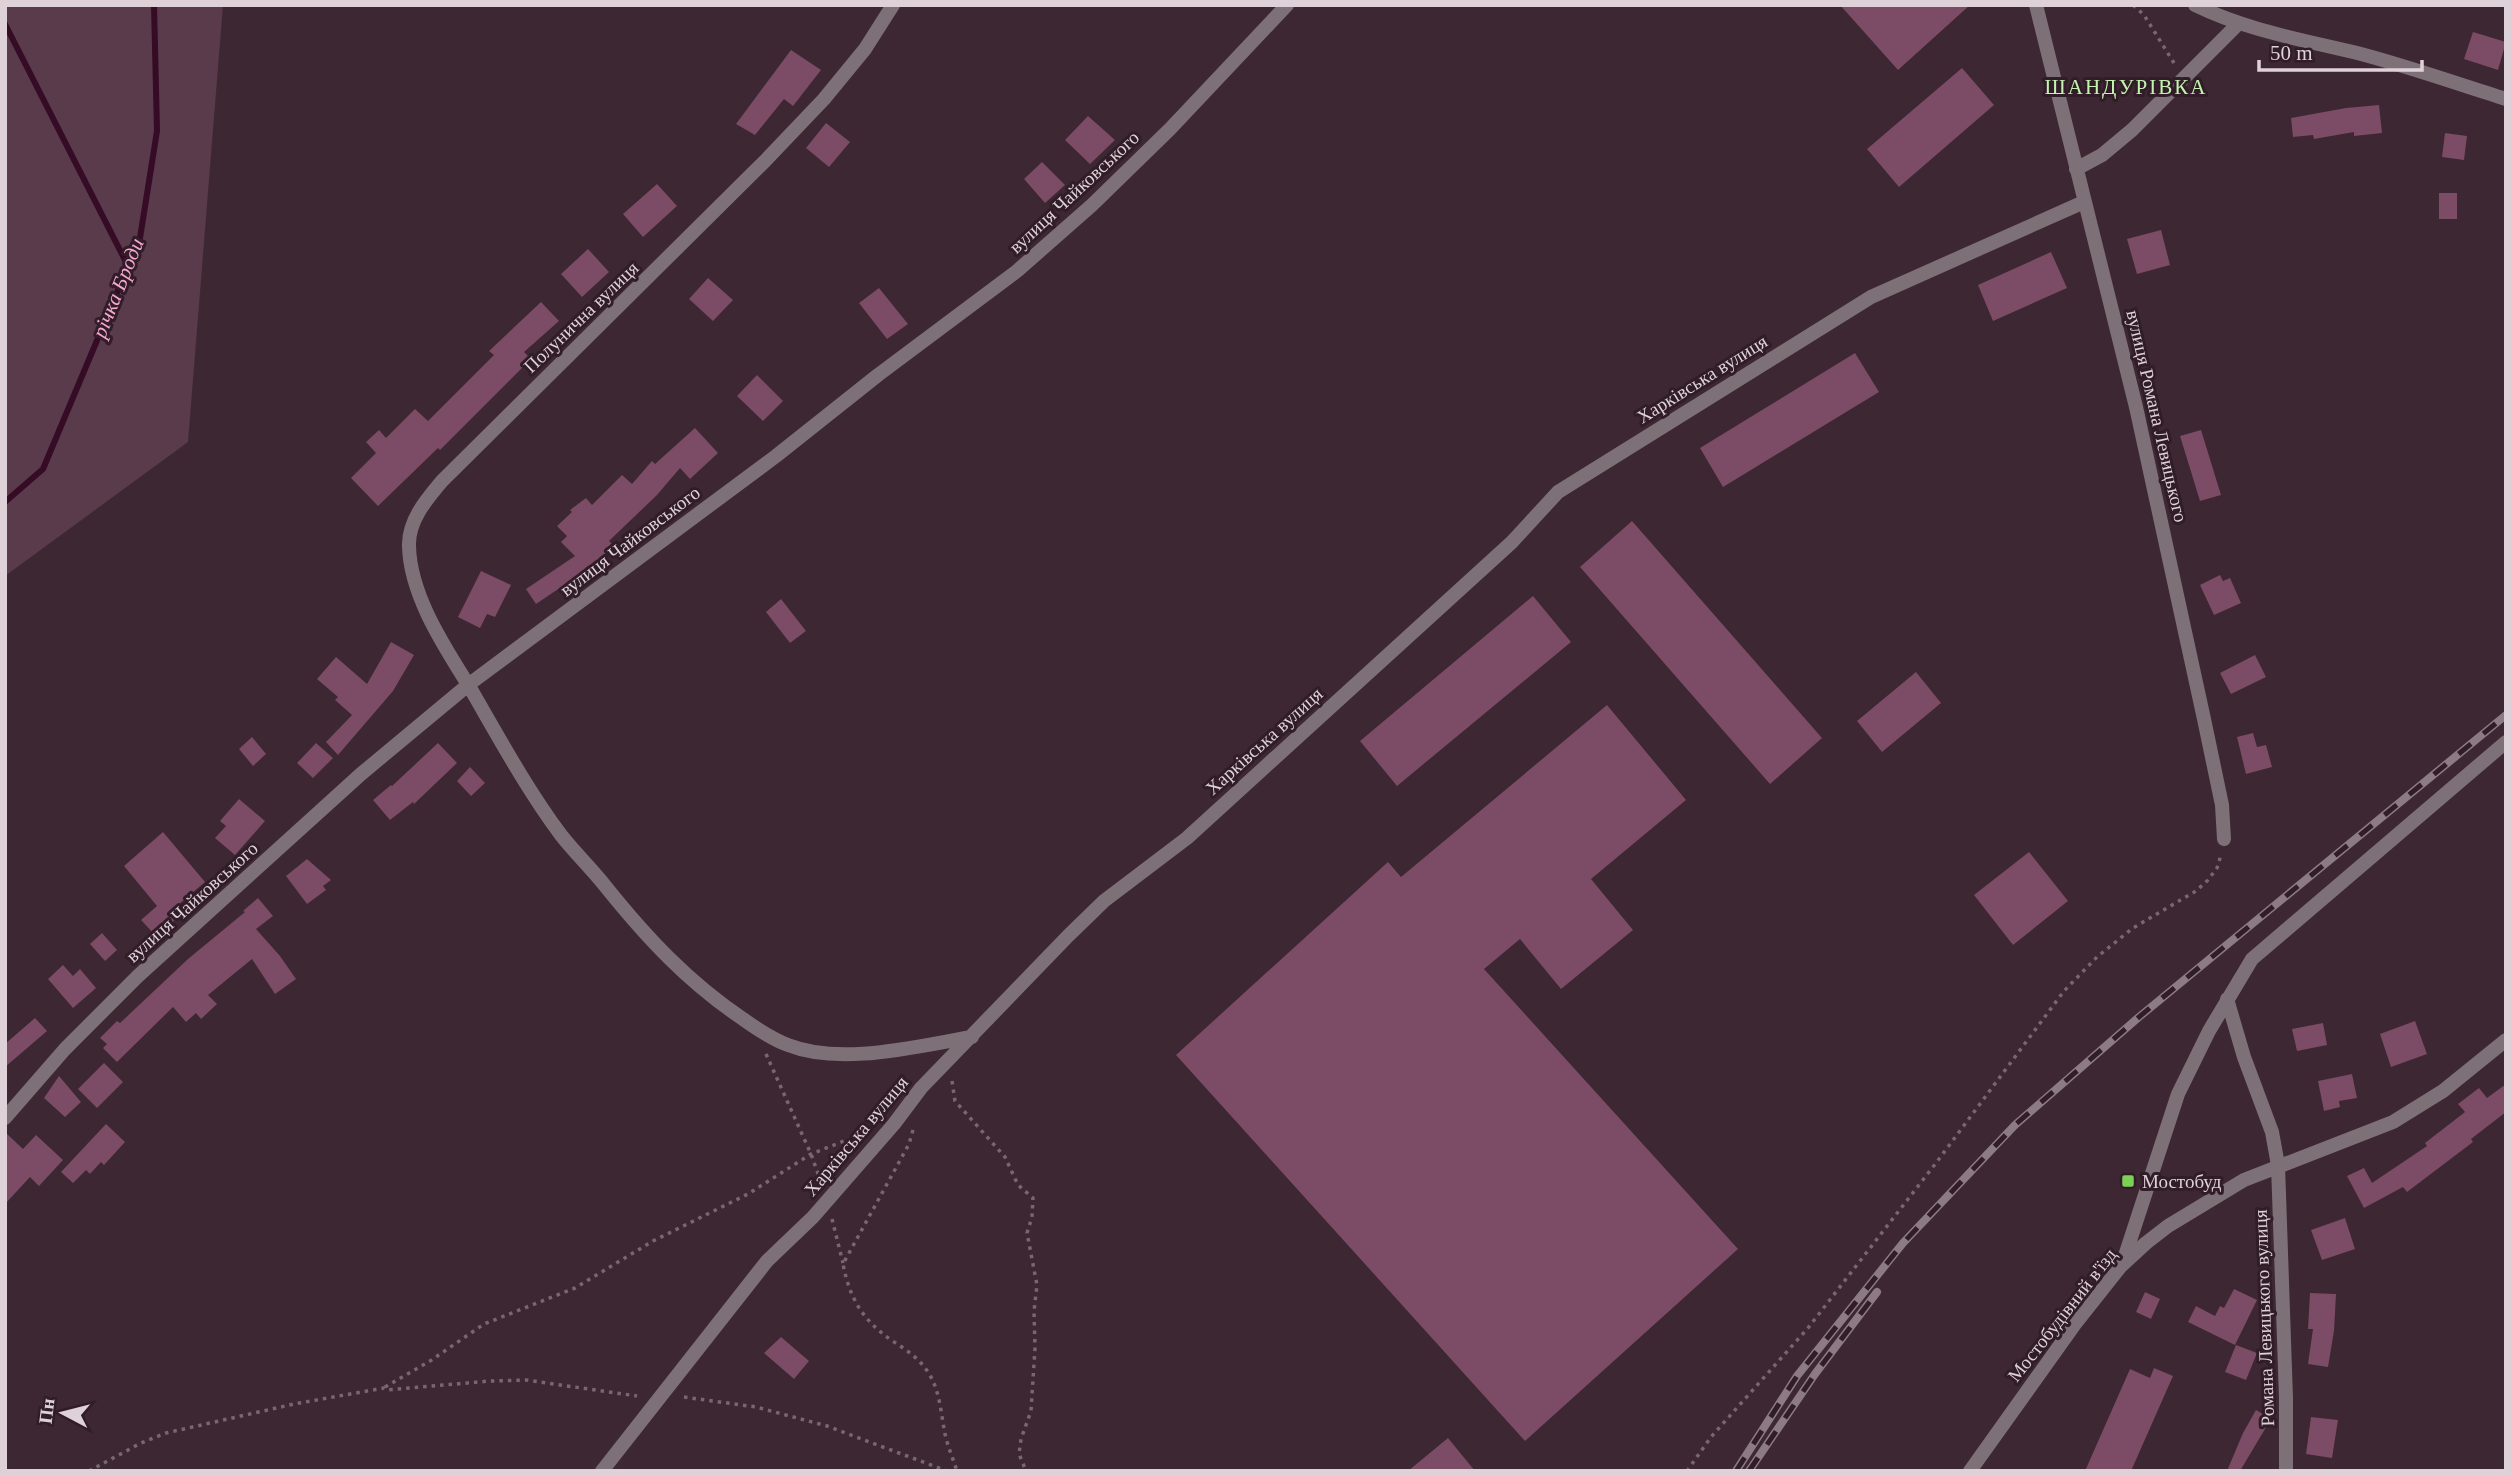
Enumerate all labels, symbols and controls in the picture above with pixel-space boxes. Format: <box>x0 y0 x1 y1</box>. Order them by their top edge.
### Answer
scale bar <box>2259 28 2422 72</box>
text: 50 m <box>2270 41 2313 65</box>
district label: ШАНДУРІВКА <box>2045 75 2207 99</box>
street label: вулиця Чайковського <box>1005 127 1143 257</box>
water label: річка Броди <box>86 235 149 343</box>
street label: Полунична вулиця <box>519 257 643 377</box>
street label: вулиця Романа Левицького <box>2122 308 2192 524</box>
street label: Харківська вулиця <box>1633 330 1771 428</box>
street label: вулиця Чайковського <box>556 482 704 600</box>
street label: Харківська вулиця <box>1201 683 1327 799</box>
street label: вулиця Чайковського <box>122 837 262 967</box>
street label: Харківська вулиця <box>800 1072 912 1200</box>
place label: Мостобуд <box>2142 1171 2222 1192</box>
marker: Мостобуд <box>2120 1173 2136 1189</box>
street label: Романа Левицького вулиця <box>2250 1209 2278 1427</box>
street label: Мостобудівний в'їзд <box>2003 1244 2121 1386</box>
north arrow <box>28 1378 98 1448</box>
text: Пн <box>35 1397 59 1425</box>

